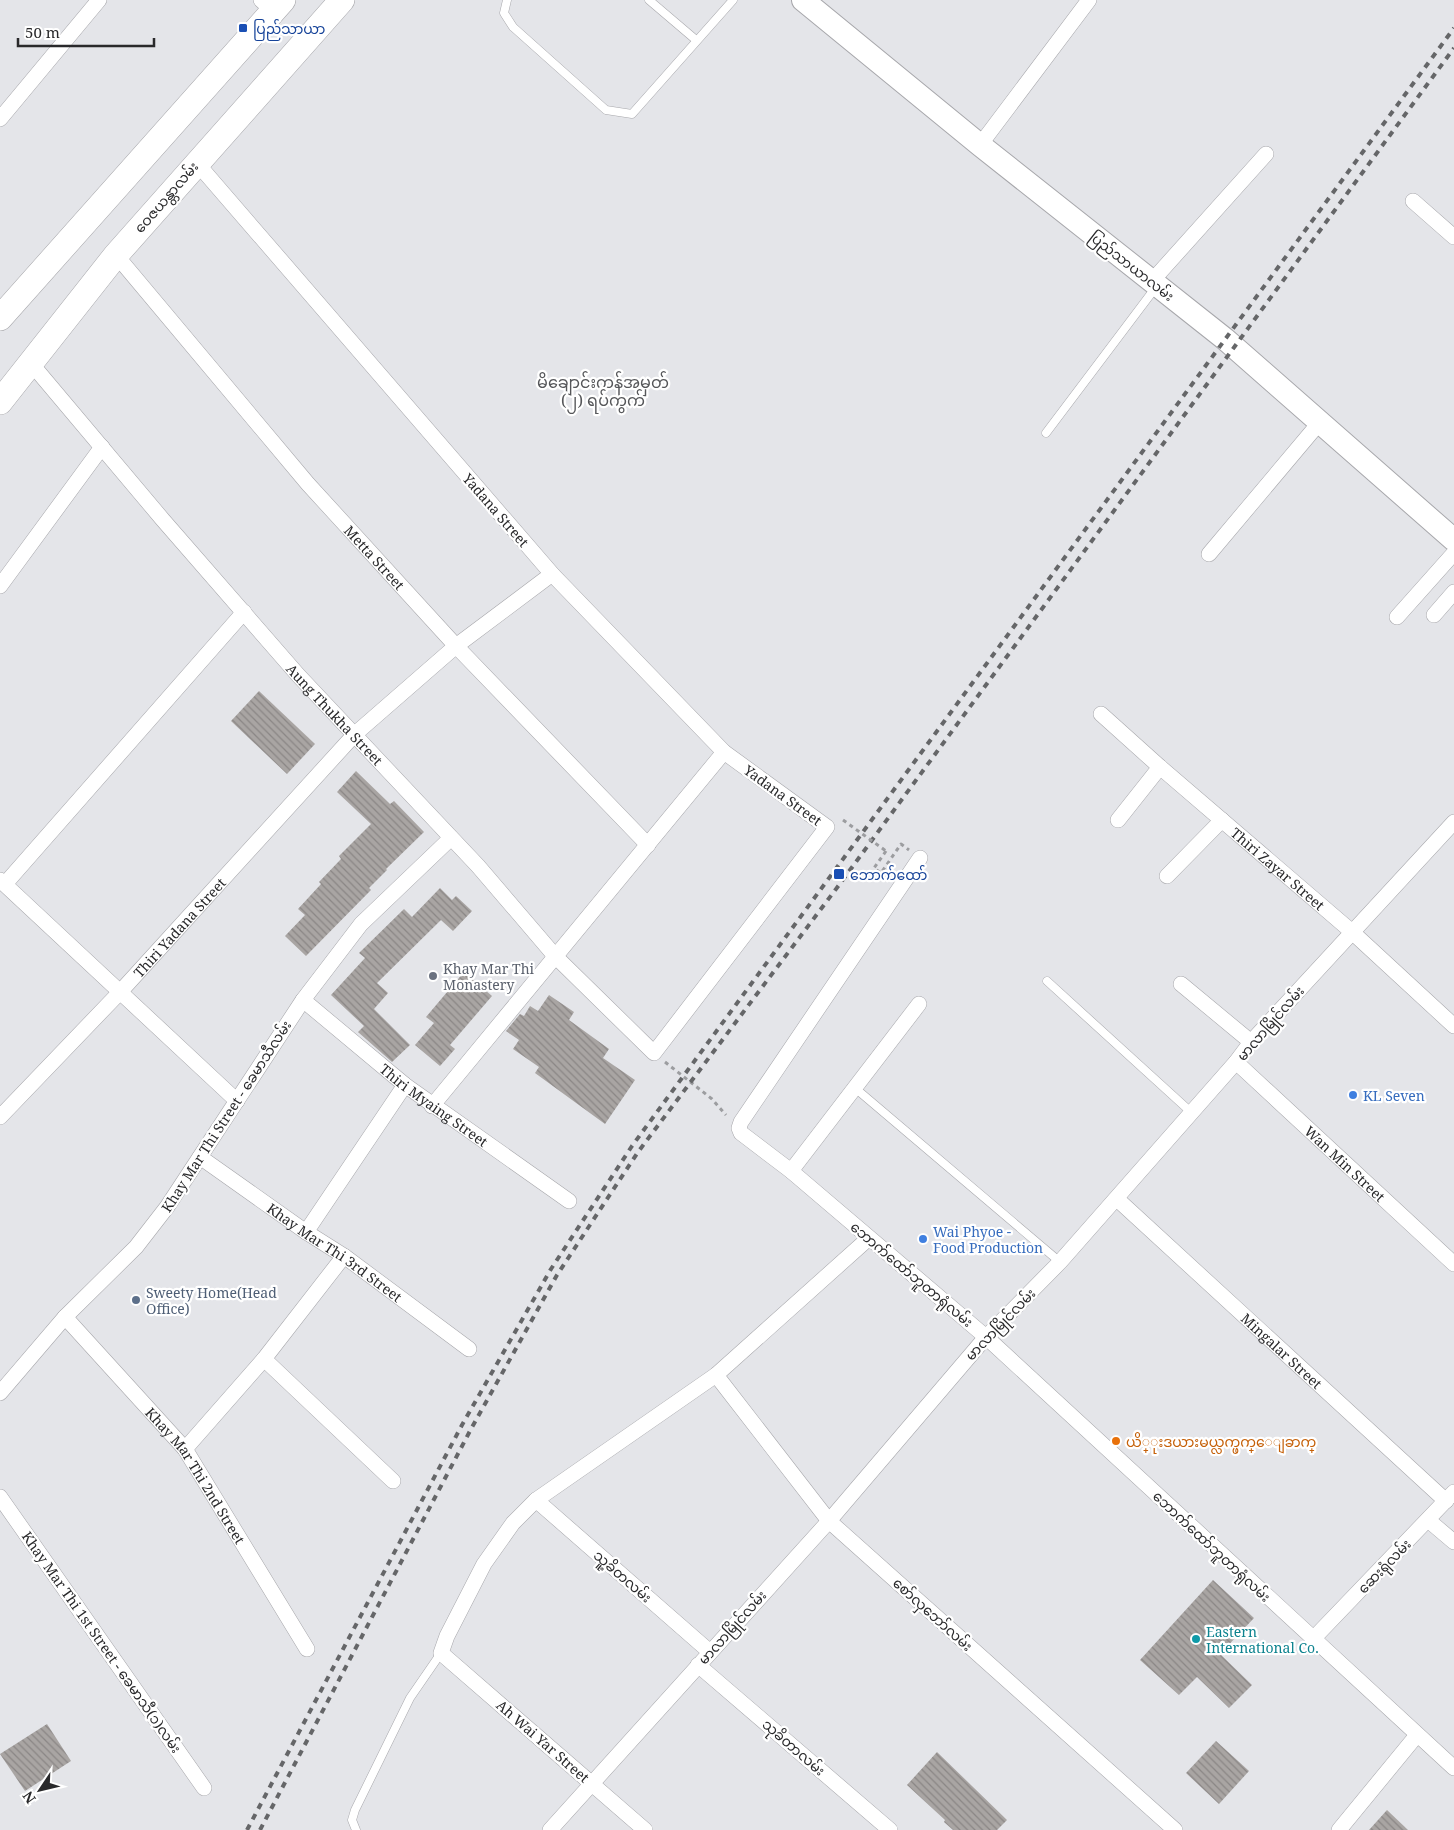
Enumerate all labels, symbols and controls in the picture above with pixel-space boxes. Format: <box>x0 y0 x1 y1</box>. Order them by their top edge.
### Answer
scale bar <box>18 15 154 47</box>
place label: ပြည်သာယာ <box>253 19 325 41</box>
text: 50 m <box>25 22 60 42</box>
marker: ပြည်သာယာ <box>237 22 249 34</box>
street label: ဝေဇယန္တာလမ်း <box>130 157 205 239</box>
street label: ပြည်သာယာလမ်း <box>1084 227 1178 307</box>
district label: မိချောင်းကန်အမှတ် (၂) ရပ်ကွက် <box>537 371 669 414</box>
street label: Yadana Street <box>458 468 533 551</box>
street label: Metta Street <box>340 521 409 594</box>
street label: Aung Thukha Street <box>283 659 387 769</box>
street label: Yadana Street <box>739 760 826 830</box>
street label: Thiri Zayar Street <box>1227 823 1329 914</box>
place label: ဘောက်ထော် <box>850 865 927 884</box>
marker: ဘောက်ထော် <box>832 867 846 881</box>
street label: Thiri Yadana Street <box>129 873 229 981</box>
place label: Khay Mar Thi Monastery <box>443 959 535 994</box>
marker: Khay Mar Thi Monastery <box>427 970 439 982</box>
street label: မာလာမြိုင်လမ်း <box>1232 981 1310 1066</box>
street label: Khay Mar Thi Street - ခေမာသီလမ်း <box>157 1016 295 1216</box>
street label: Thiri Myaing Street <box>376 1059 492 1151</box>
place label: KL Seven <box>1363 1086 1425 1105</box>
marker: KL Seven <box>1347 1089 1359 1101</box>
street label: Wan Min Street <box>1301 1121 1390 1206</box>
street label: Khay Mar Thi 3rd Street <box>264 1198 406 1306</box>
street label: ဘောက်ထော်ဘူတာရုံလမ်း <box>845 1217 977 1333</box>
place label: Wai Phyoe - Food Production <box>933 1222 1043 1257</box>
marker: Wai Phyoe - Food Production <box>917 1233 929 1245</box>
place label: Sweety Home(Head Office) <box>146 1283 277 1318</box>
street label: မာလာမြိုင်လမ်း <box>961 1284 1041 1366</box>
marker: Sweety Home(Head Office) <box>130 1294 142 1306</box>
street label: Mingalar Street <box>1237 1308 1327 1393</box>
street label: Khay Mar Thi 2nd Street <box>142 1403 250 1547</box>
place label: ယိ္ုးဒယားမယ္လက္ဖက္ေျခာက္ <box>1126 1432 1316 1454</box>
marker: ယိ္ုးဒယားမယ္လက္ဖက္ေျခာက္ <box>1110 1435 1122 1447</box>
street label: ဘောက်ထော်ဘူတာရုံလမ်း <box>1147 1486 1275 1608</box>
street label: Khay Mar Thi 1st Street - ခေမာသီ(၁)လမ်း <box>18 1527 186 1757</box>
street label: ဆေးရုံလမ်း <box>1353 1535 1417 1599</box>
street label: သူ့ခိတလမ်း <box>588 1546 656 1609</box>
street label: စော်လှဘော်လမ်း <box>887 1573 977 1657</box>
street label: မာလာမြိုင်လမ်း <box>694 1586 773 1670</box>
place label: Eastern International Co. <box>1206 1622 1319 1657</box>
marker: Eastern International Co. <box>1190 1633 1202 1645</box>
street label: Ah Wai Yar Street <box>493 1695 593 1787</box>
street label: သုခိတာလမ်း <box>757 1714 829 1782</box>
north arrow <box>15 1765 65 1815</box>
text: N <box>18 1788 40 1808</box>

